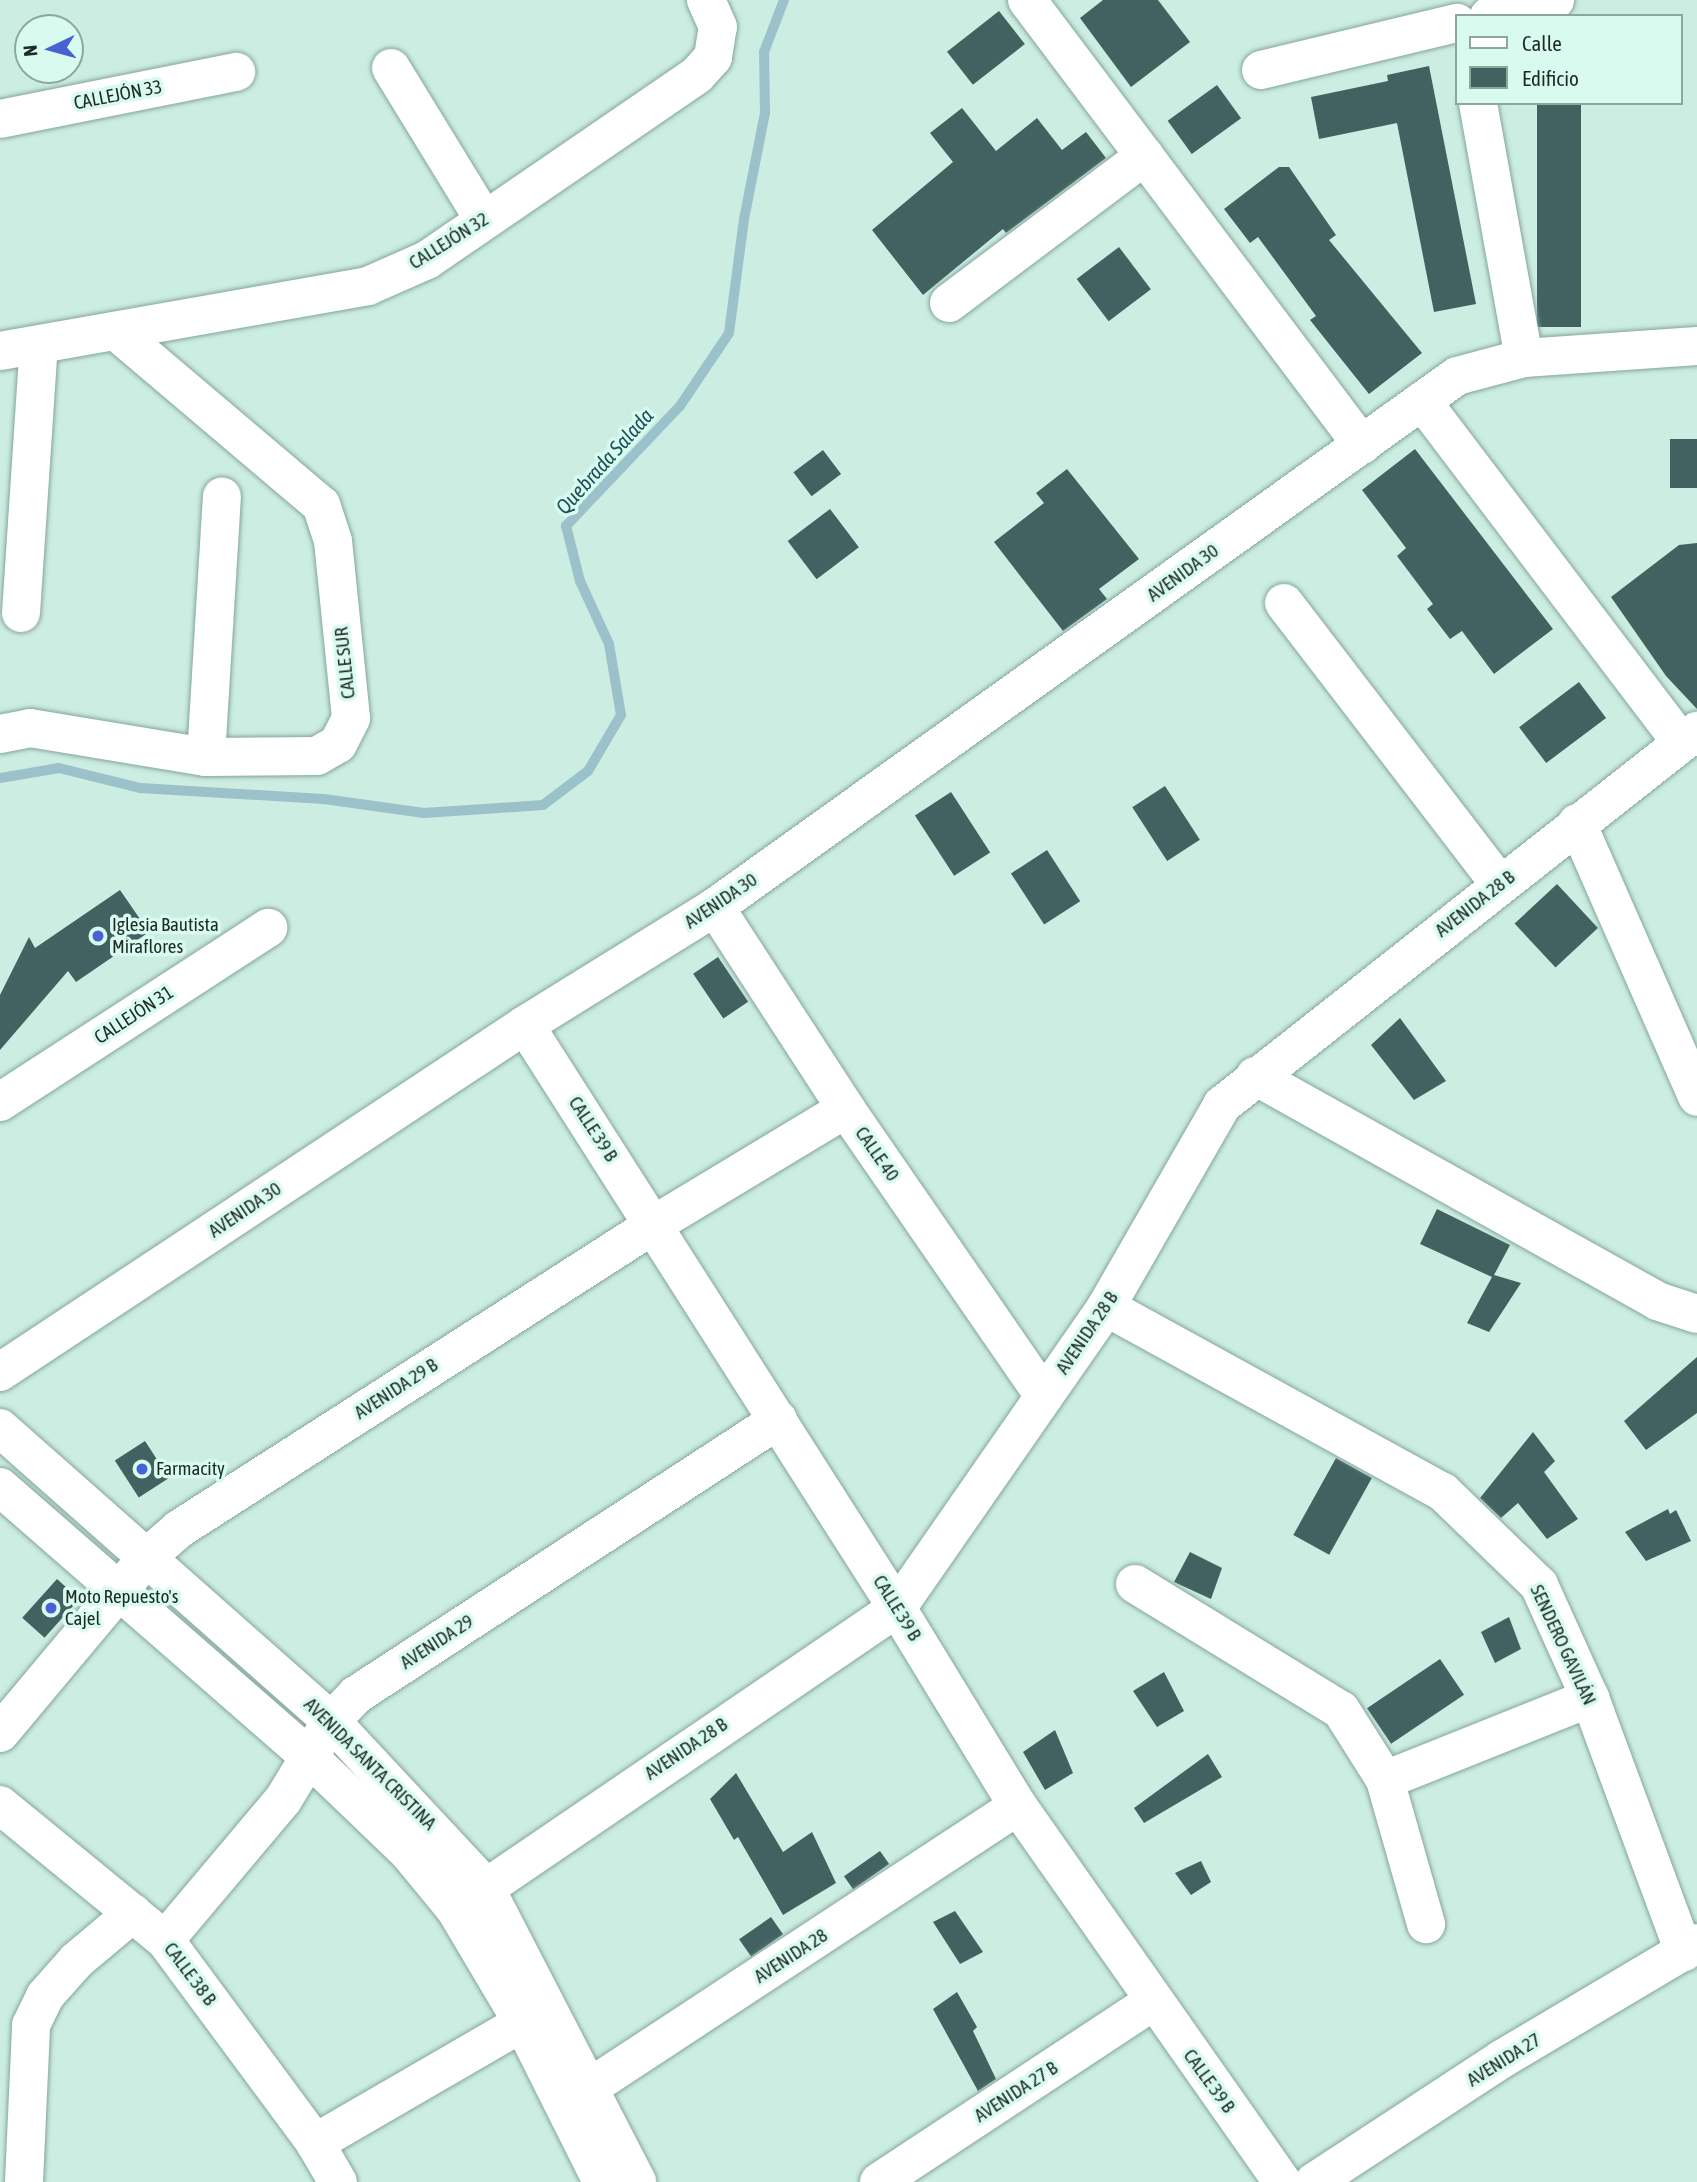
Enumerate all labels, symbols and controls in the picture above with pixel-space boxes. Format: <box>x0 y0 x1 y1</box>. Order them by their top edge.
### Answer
north arrow <box>14 14 84 84</box>
legend <box>1456 14 1683 105</box>
text: Calle <box>1522 31 1562 55</box>
text: N <box>19 44 42 57</box>
text: Edificio <box>1522 66 1579 90</box>
street label: CALLEJÓN 33 <box>72 75 164 115</box>
street label: CALLEJÓN 32 <box>405 208 493 274</box>
water label: Quebrada Salada <box>550 403 658 519</box>
street label: AVENIDA 30 <box>1143 539 1223 607</box>
street label: CALLE SUR <box>330 626 360 700</box>
street label: AVENIDA 28 B <box>1431 866 1519 942</box>
street label: AVENIDA 30 <box>680 868 762 934</box>
place label: Iglesia Bautista Miraflores <box>112 914 219 958</box>
marker: Iglesia Bautista Miraflores <box>90 928 106 944</box>
street label: CALLEJÓN 31 <box>90 981 178 1049</box>
street label: CALLE 39 B <box>564 1092 622 1166</box>
street label: CALLE 40 <box>850 1122 904 1186</box>
street label: AVENIDA 30 <box>204 1177 286 1243</box>
street label: AVENIDA 28 B <box>1051 1287 1123 1379</box>
street label: AVENIDA 29 B <box>350 1354 442 1424</box>
place label: Farmacity <box>156 1458 225 1480</box>
marker: Farmacity <box>134 1461 150 1477</box>
street label: CALLE 39 B <box>868 1571 926 1645</box>
street label: SENDERO GAVILÁN <box>1525 1581 1601 1709</box>
place label: Moto Repuesto's Cajel <box>65 1586 178 1630</box>
marker: Moto Repuesto's Cajel <box>43 1600 59 1616</box>
street label: AVENIDA 29 <box>396 1610 478 1674</box>
street label: AVENIDA SANTA CRISTINA <box>299 1693 441 1835</box>
street label: AVENIDA 28 B <box>640 1713 732 1785</box>
street label: AVENIDA 28 <box>750 1924 832 1988</box>
street label: CALLE 38 B <box>159 1938 221 2010</box>
street label: AVENIDA 27 <box>1463 2028 1545 2092</box>
street label: CALLE 39 B <box>1178 2045 1240 2117</box>
street label: AVENIDA 27 B <box>970 2057 1062 2127</box>

